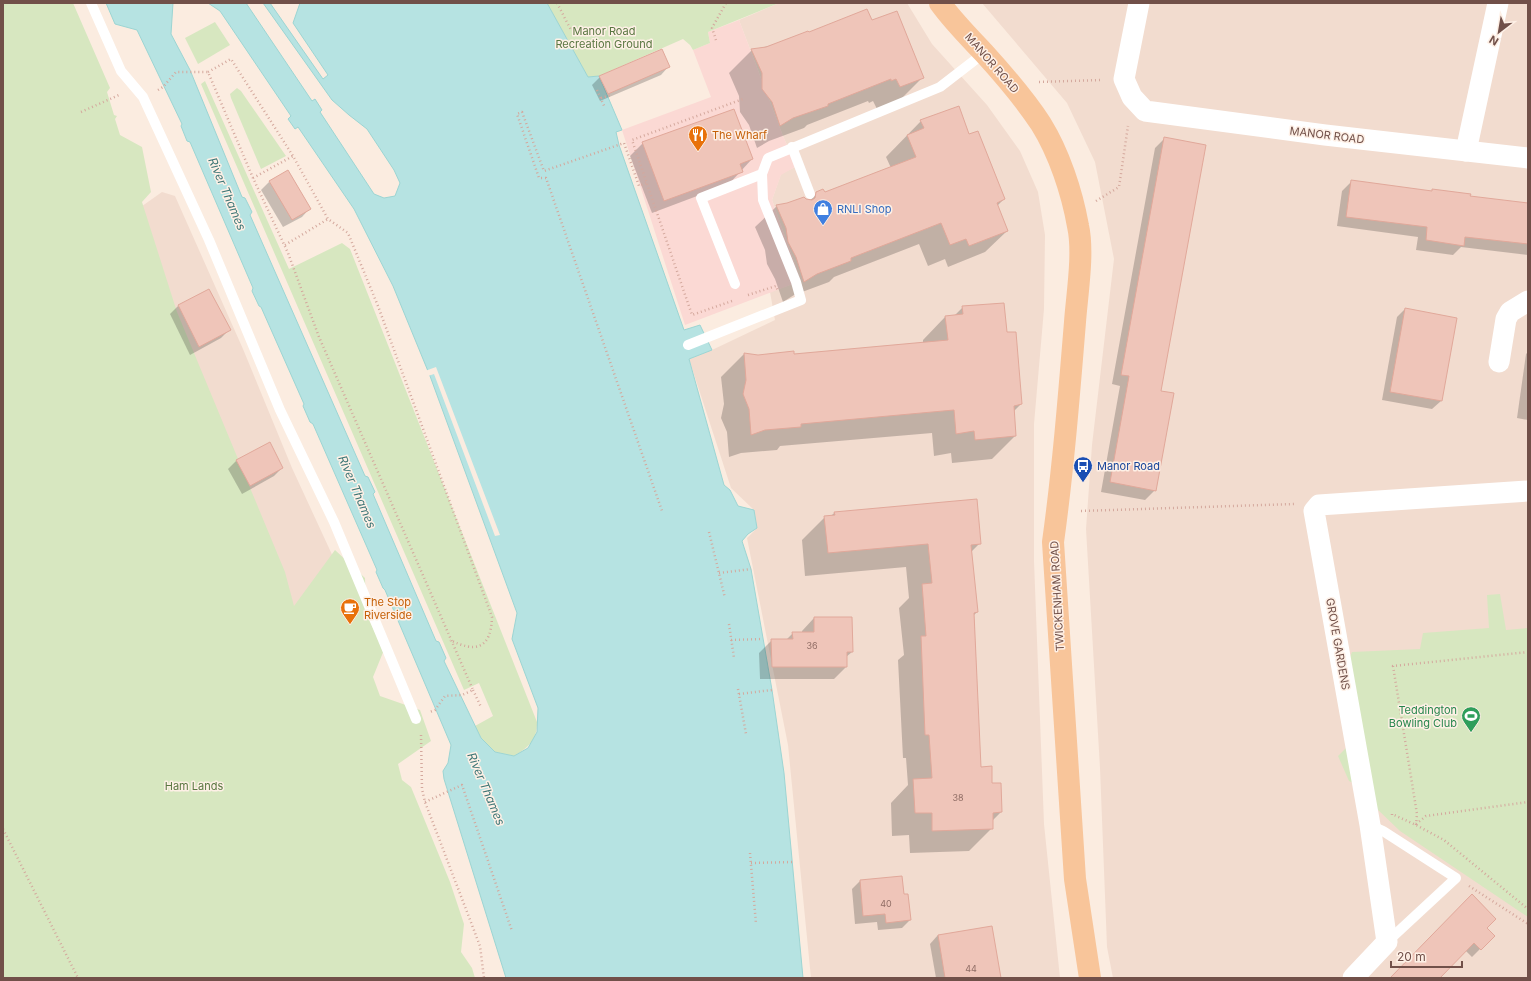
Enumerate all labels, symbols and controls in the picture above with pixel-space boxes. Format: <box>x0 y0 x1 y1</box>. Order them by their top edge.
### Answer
north arrow <box>1479 12 1519 52</box>
park label: Manor Road Recreation Ground <box>555 24 653 51</box>
street label: MANOR ROAD <box>962 30 1022 96</box>
text: N <box>1487 32 1501 49</box>
street label: MANOR ROAD <box>1289 123 1365 147</box>
restaurant icon: The Wharf <box>687 124 709 152</box>
place label: The Wharf <box>712 128 767 142</box>
water label: River Thames <box>205 155 250 233</box>
shop icon: RNLI Shop <box>812 198 834 226</box>
place label: RNLI Shop <box>837 202 892 216</box>
water label: River Thames <box>335 453 380 531</box>
bus stop icon: Manor Road <box>1072 455 1094 483</box>
place label: Manor Road <box>1097 459 1160 473</box>
street label: TWICKENHAM ROAD <box>1047 540 1067 652</box>
place label: The Stop Riverside <box>364 595 412 622</box>
cafe icon: The Stop Riverside <box>339 597 361 625</box>
street label: GROVE GARDENS <box>1323 597 1353 691</box>
house number: 36 <box>806 640 818 651</box>
place label: Teddington Bowling Club <box>1389 703 1457 730</box>
sports icon: Teddington Bowling Club <box>1460 705 1482 733</box>
water label: River Thames <box>464 750 509 828</box>
park label: Ham Lands <box>165 779 223 793</box>
house number: 38 <box>952 792 964 803</box>
house number: 40 <box>880 898 892 909</box>
scale bar <box>1391 943 1462 969</box>
text: 20 m <box>1397 949 1426 964</box>
house number: 44 <box>965 963 977 974</box>

